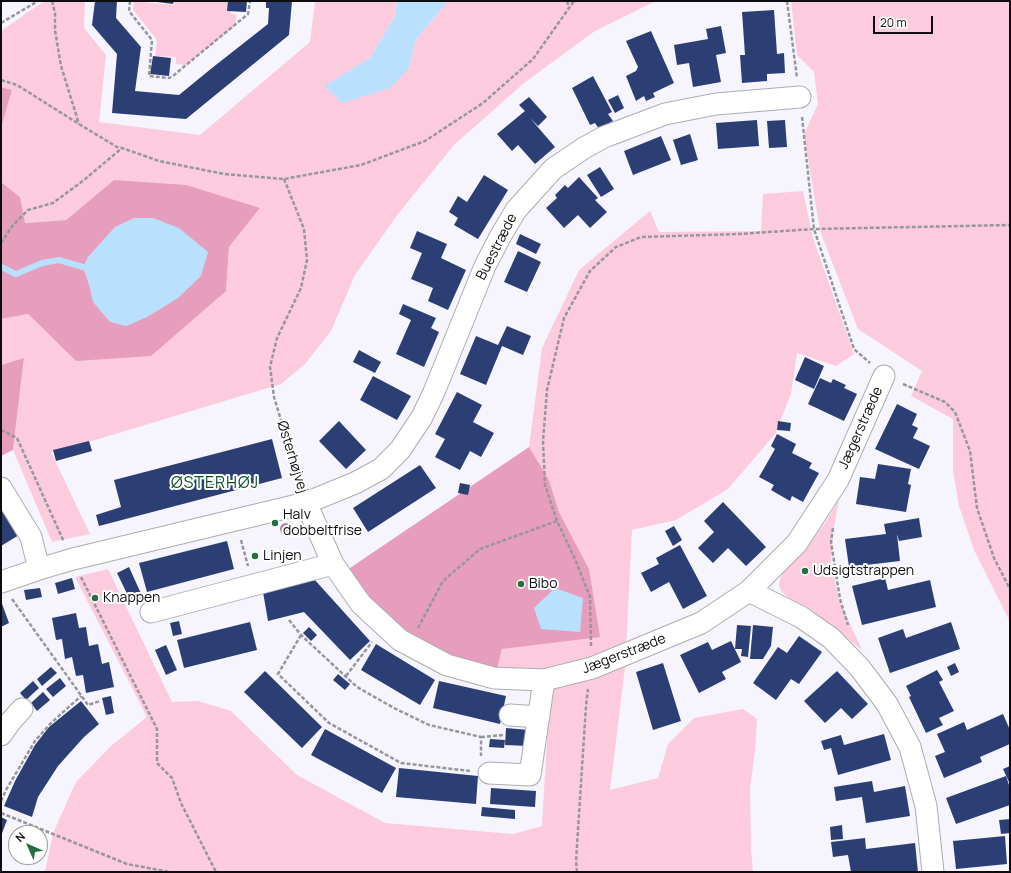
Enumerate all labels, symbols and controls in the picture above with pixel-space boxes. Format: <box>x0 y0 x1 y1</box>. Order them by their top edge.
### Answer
scale bar <box>875 8 935 34</box>
text: 20 m <box>880 14 907 31</box>
street label: Buestræde <box>473 211 521 283</box>
street label: Jægerstræde <box>835 384 887 472</box>
street label: Østerhøjvej <box>273 419 311 495</box>
district label: ØSTERHØJ <box>171 474 259 494</box>
place label: Halv dobbeltfrise <box>283 507 362 540</box>
marker: Halv dobbeltfrise <box>270 518 280 528</box>
place label: Linjen <box>263 548 302 564</box>
marker: Linjen <box>250 551 260 561</box>
place label: Udsigtstrappen <box>813 563 914 579</box>
marker: Udsigtstrappen <box>800 566 810 576</box>
place label: Bibo <box>529 576 557 592</box>
marker: Bibo <box>516 579 526 589</box>
place label: Knappen <box>103 590 160 606</box>
marker: Knappen <box>90 593 100 603</box>
street label: Jægerstræde <box>580 630 668 678</box>
north arrow <box>8 825 48 865</box>
text: N <box>12 829 28 845</box>

